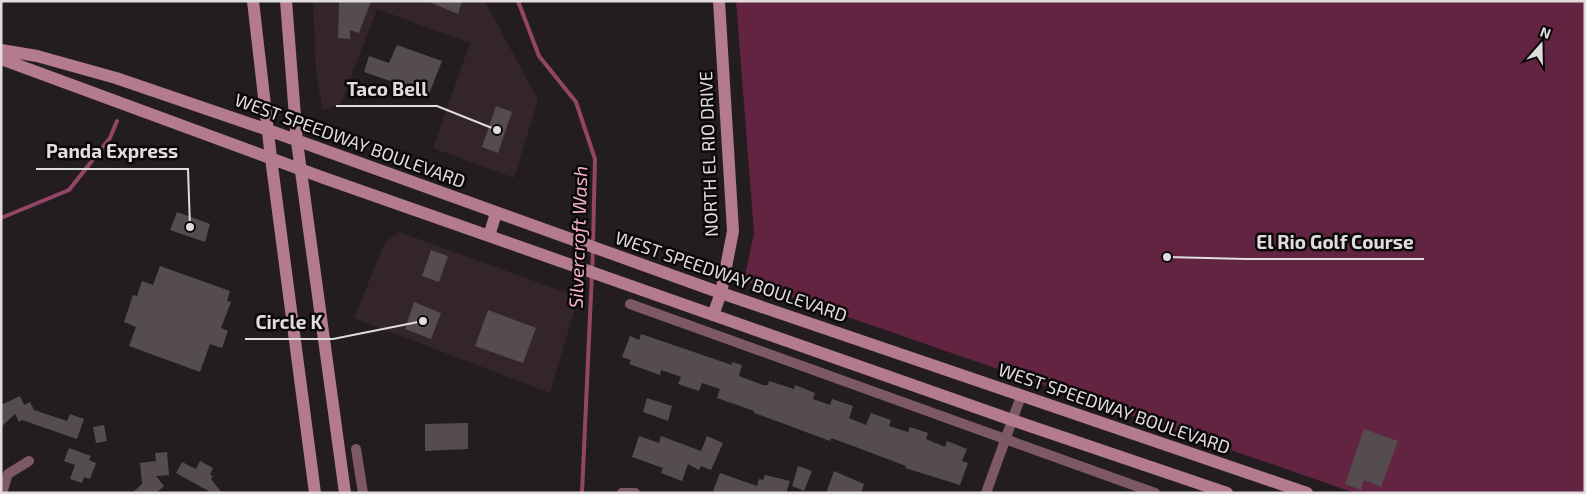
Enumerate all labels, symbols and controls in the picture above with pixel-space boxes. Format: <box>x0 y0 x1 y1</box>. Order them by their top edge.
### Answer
north arrow <box>1516 20 1566 70</box>
text: N <box>1538 23 1553 42</box>
street label: NORTH EL RIO DRIVE <box>694 71 722 237</box>
callout: Taco Bell <box>336 72 437 106</box>
text: Taco Bell <box>347 77 428 100</box>
street label: WEST SPEEDWAY BOULEVARD <box>232 88 469 192</box>
callout: Panda Express <box>36 135 188 169</box>
text: Panda Express <box>46 139 178 162</box>
water label: Silvercroft Wash <box>564 165 591 309</box>
callout: El Rio Golf Course <box>1246 225 1424 259</box>
street label: WEST SPEEDWAY BOULEVARD <box>612 226 850 326</box>
text: El Rio Golf Course <box>1256 230 1414 253</box>
callout: Circle K <box>245 305 333 339</box>
text: Circle K <box>255 310 323 333</box>
street label: WEST SPEEDWAY BOULEVARD <box>995 358 1233 458</box>

